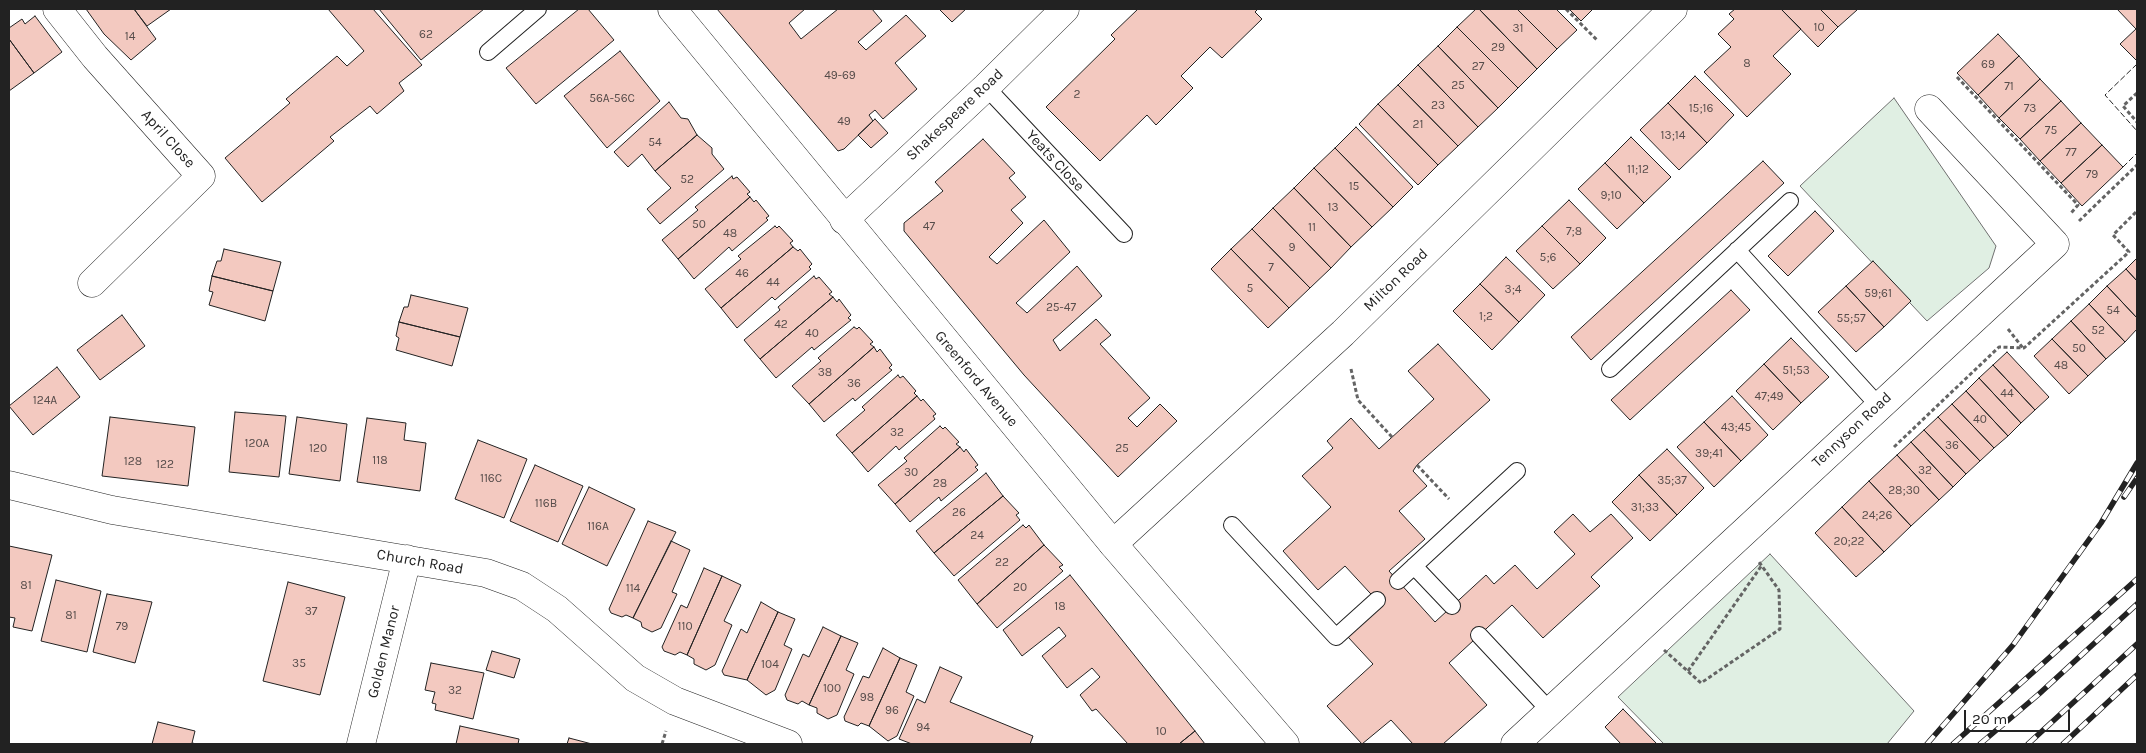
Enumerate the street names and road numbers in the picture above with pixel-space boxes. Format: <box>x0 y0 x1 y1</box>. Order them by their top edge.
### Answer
street label: Shakespeare Road <box>903 65 1007 165</box>
street label: April Close <box>137 106 199 172</box>
street label: Yeats Close <box>1022 127 1088 195</box>
street label: Milton Road <box>1360 245 1432 315</box>
street label: Greenford Avenue <box>931 327 1021 431</box>
street label: Tennyson Road <box>1808 389 1896 471</box>
street label: Church Road <box>375 546 465 578</box>
street label: Golden Manor <box>364 604 404 700</box>

